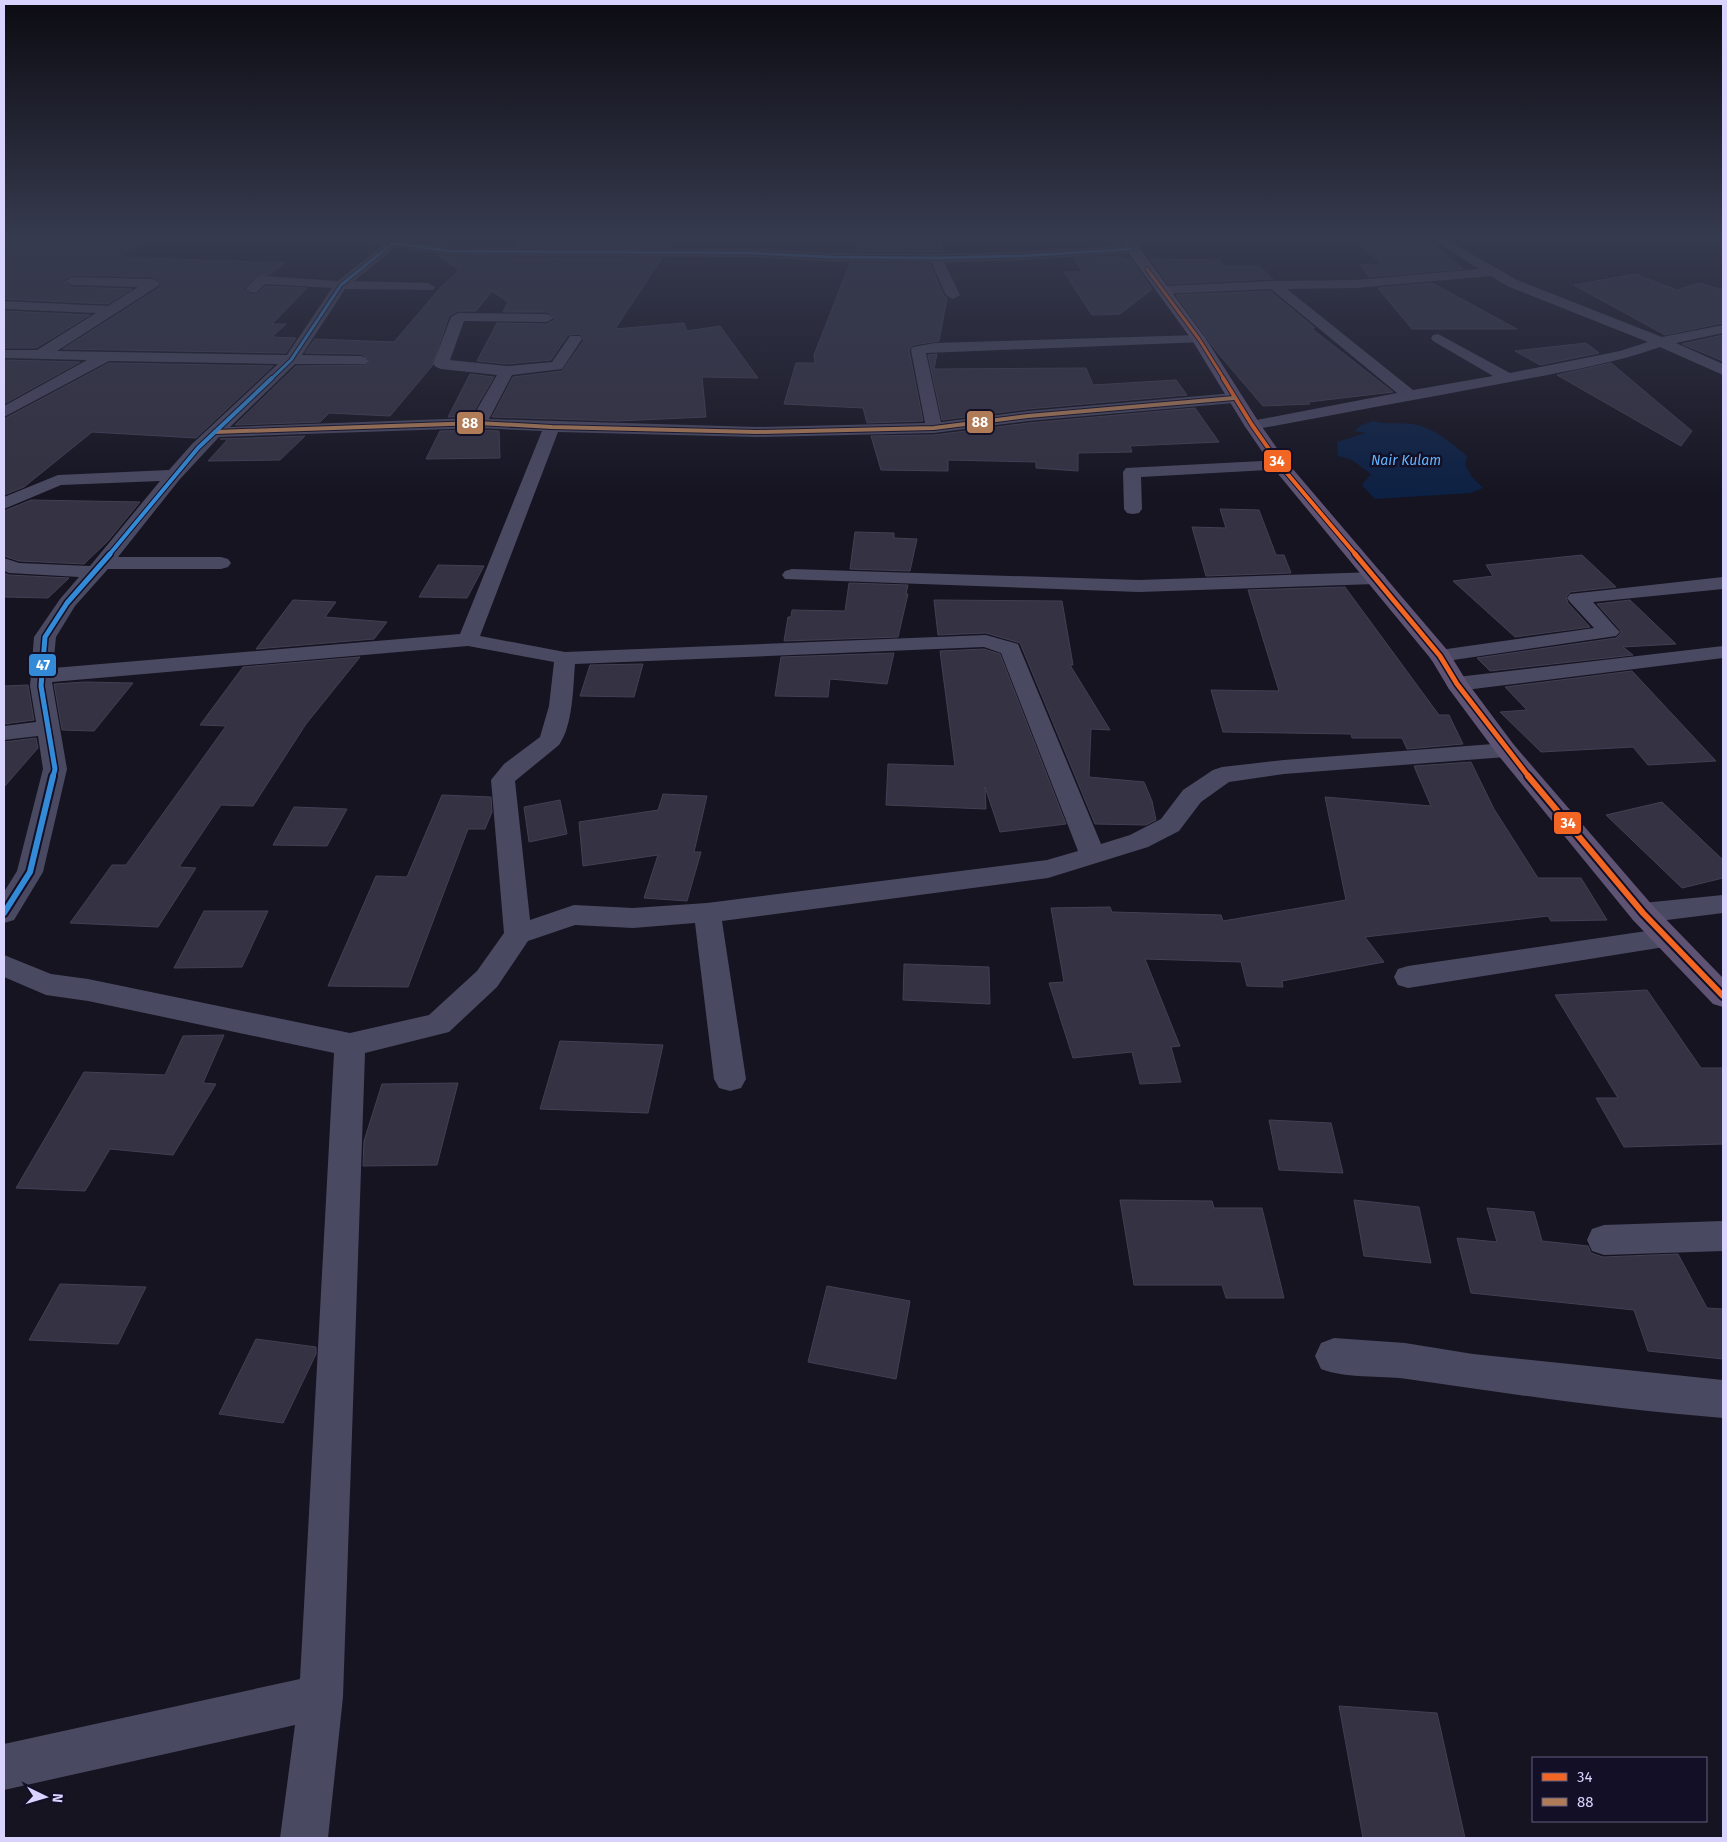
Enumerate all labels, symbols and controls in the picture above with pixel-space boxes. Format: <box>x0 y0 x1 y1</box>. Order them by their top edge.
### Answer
line badge: 88 <box>966 410 994 434</box>
line badge: 88 <box>456 411 484 435</box>
text: 88 <box>972 414 988 431</box>
text: 88 <box>462 415 478 432</box>
line badge: 34 <box>1263 449 1292 473</box>
water label: Nair Kulam <box>1371 452 1441 469</box>
text: 34 <box>1268 453 1285 470</box>
line badge: 47 <box>28 653 57 677</box>
text: 47 <box>36 657 50 674</box>
line badge: 34 <box>1553 811 1582 835</box>
text: 34 <box>1559 815 1576 832</box>
legend <box>1532 1757 1707 1822</box>
text: 34 <box>1577 1768 1592 1786</box>
north arrow <box>20 1772 70 1822</box>
text: N <box>49 1793 66 1803</box>
text: 88 <box>1577 1793 1594 1811</box>

